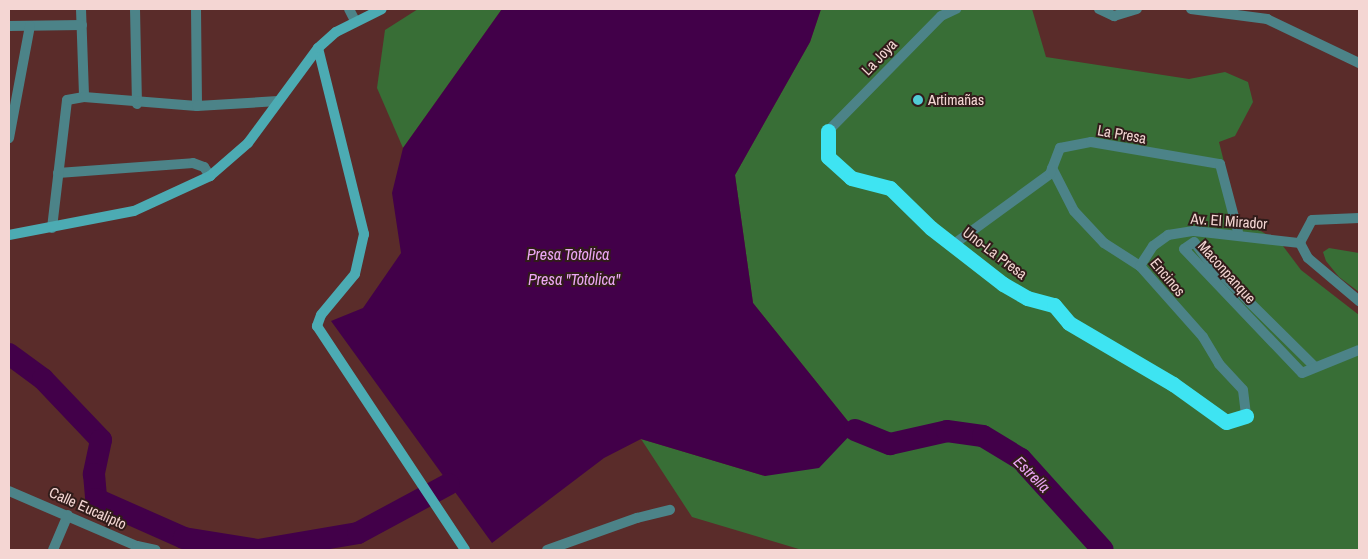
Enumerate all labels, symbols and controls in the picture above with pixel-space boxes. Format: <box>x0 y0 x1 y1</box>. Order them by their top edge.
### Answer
street label: La Joya <box>858 35 900 79</box>
place label: Artimañas <box>928 91 984 109</box>
marker: Artimañas <box>912 94 924 106</box>
street label: La Presa <box>1096 121 1148 147</box>
street label: Av. El Mirador <box>1190 209 1268 233</box>
street label: Uno-La Presa <box>959 223 1031 283</box>
street label: Maconpanque <box>1194 237 1260 307</box>
water label: Presa Totolica <box>527 244 609 264</box>
street label: Encinos <box>1147 254 1189 300</box>
water label: Presa "Totolica" <box>528 269 620 289</box>
water label: Estrella <box>1010 452 1054 496</box>
street label: Calle Eucalipto <box>47 483 129 533</box>

